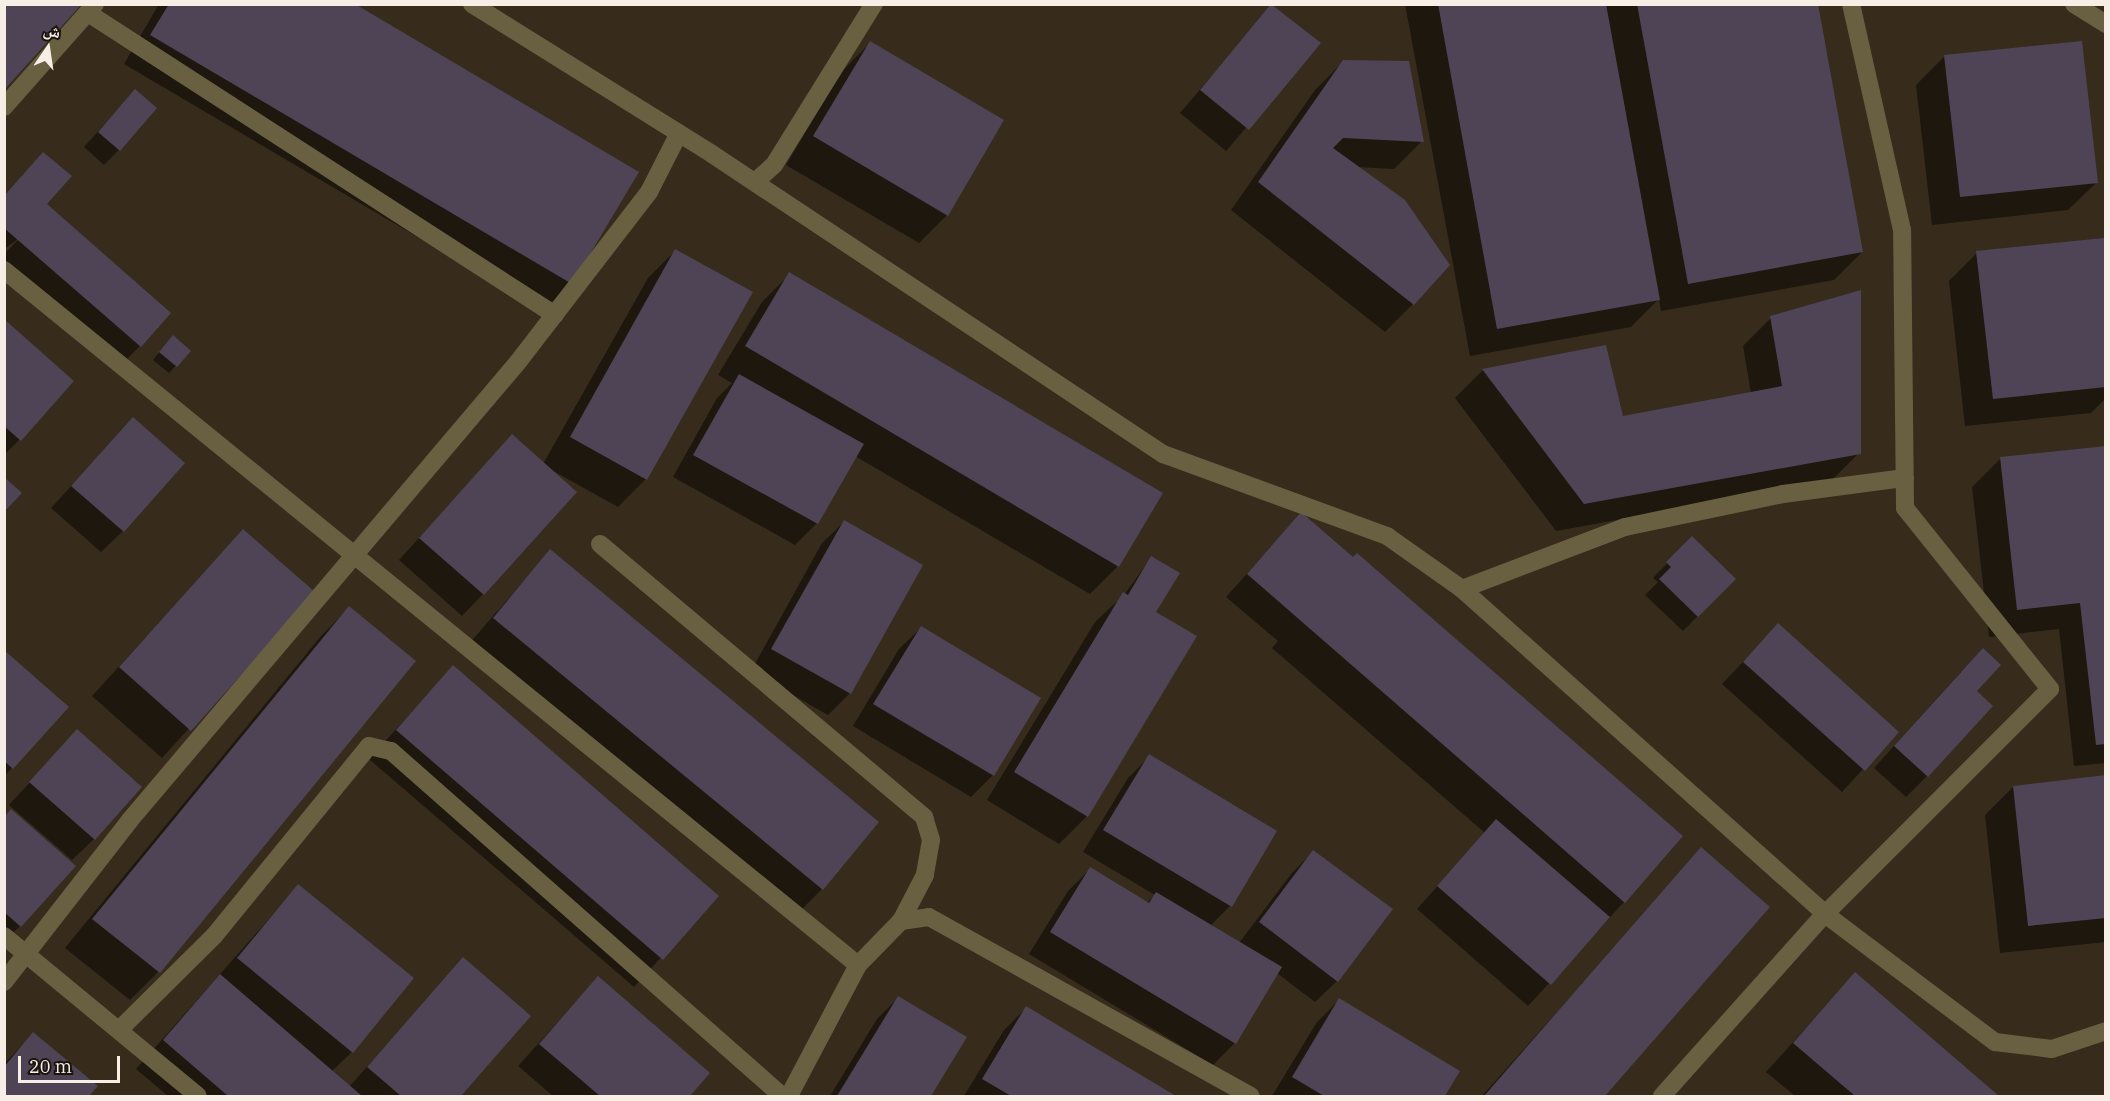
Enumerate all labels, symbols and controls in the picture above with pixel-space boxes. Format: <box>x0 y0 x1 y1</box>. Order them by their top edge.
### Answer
north arrow <box>18 18 78 78</box>
text: ش <box>42 19 63 42</box>
scale bar <box>21 1044 123 1082</box>
text: 20 m <box>29 1055 72 1078</box>

